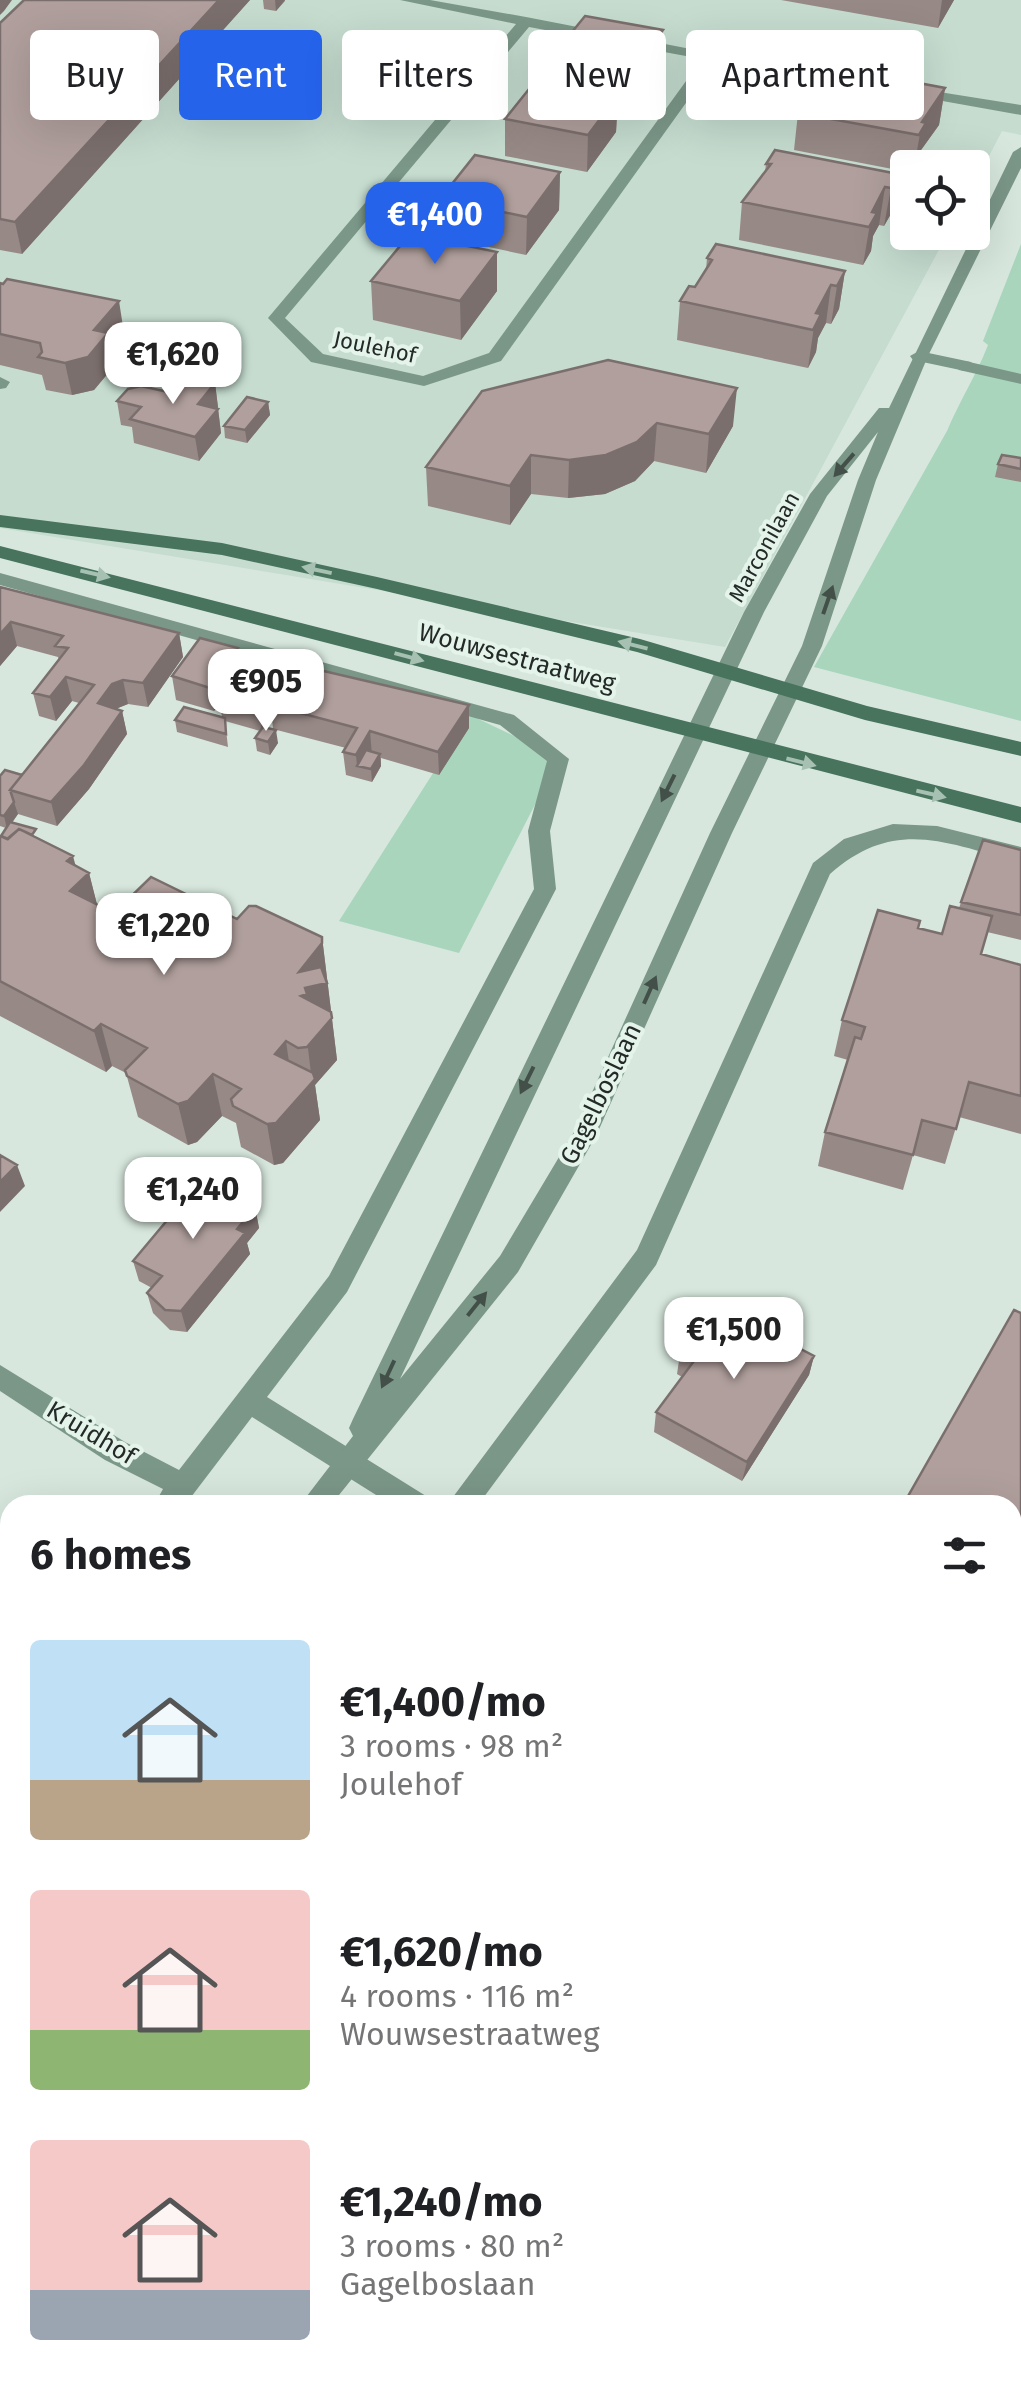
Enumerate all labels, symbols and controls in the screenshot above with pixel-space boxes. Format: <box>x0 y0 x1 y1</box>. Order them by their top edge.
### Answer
chip: Buy <box>30 30 159 120</box>
chip: Rent <box>179 30 322 120</box>
chip: Filters <box>342 30 508 120</box>
chip: New <box>528 30 666 120</box>
chip: Apartment <box>686 30 924 120</box>
map controls <box>890 150 990 250</box>
button: locate <box>890 150 990 250</box>
pin: €1,400 <box>354 182 516 267</box>
text: €1,400 <box>387 195 483 233</box>
pin: €1,620 <box>92 322 254 407</box>
street label: Joulehof <box>331 325 420 369</box>
text: €1,620 <box>126 335 220 373</box>
one-way arrow <box>833 452 855 477</box>
street label: Marconilaan <box>723 487 805 607</box>
one-way arrow <box>301 562 332 577</box>
one-way arrow <box>80 567 111 582</box>
one-way arrow <box>822 585 837 615</box>
street label: Wouwsestraatweg <box>415 617 619 699</box>
one-way arrow <box>617 636 648 652</box>
pin: €905 <box>207 649 325 734</box>
one-way arrow <box>394 650 425 666</box>
text: €905 <box>230 662 302 700</box>
one-way arrow <box>786 755 817 770</box>
one-way arrow <box>660 773 677 802</box>
one-way arrow <box>916 787 947 802</box>
pin: €1,220 <box>83 893 245 978</box>
text: €1,220 <box>118 906 210 944</box>
one-way arrow <box>642 975 658 1005</box>
street label: Gagelboslaan <box>554 1019 648 1169</box>
one-way arrow <box>519 1066 536 1095</box>
pin: €1,240 <box>112 1157 274 1242</box>
text: €1,240 <box>147 1170 239 1208</box>
one-way arrow <box>466 1291 487 1316</box>
pin: €1,500 <box>653 1297 815 1382</box>
text: €1,500 <box>686 1310 782 1348</box>
one-way arrow <box>379 1360 396 1389</box>
street label: Kruidhof <box>41 1395 142 1472</box>
icon: filters <box>937 1528 992 1583</box>
text: 6 homes <box>30 1530 191 1580</box>
text: €1,400/mo <box>340 1677 546 1727</box>
icon: home <box>110 1680 230 1800</box>
text: 3 rooms · 98 m² <box>340 1727 563 1765</box>
text: Joulehof <box>340 1765 462 1803</box>
text: €1,620/mo <box>340 1927 543 1977</box>
icon: home <box>110 1930 230 2050</box>
text: 4 rooms · 116 m² <box>340 1977 574 2015</box>
text: Wouwsestraatweg <box>340 2015 600 2053</box>
text: €1,240/mo <box>340 2177 543 2227</box>
icon: home <box>110 2180 230 2300</box>
text: 3 rooms · 80 m² <box>340 2227 564 2265</box>
text: Gagelboslaan <box>340 2265 536 2303</box>

